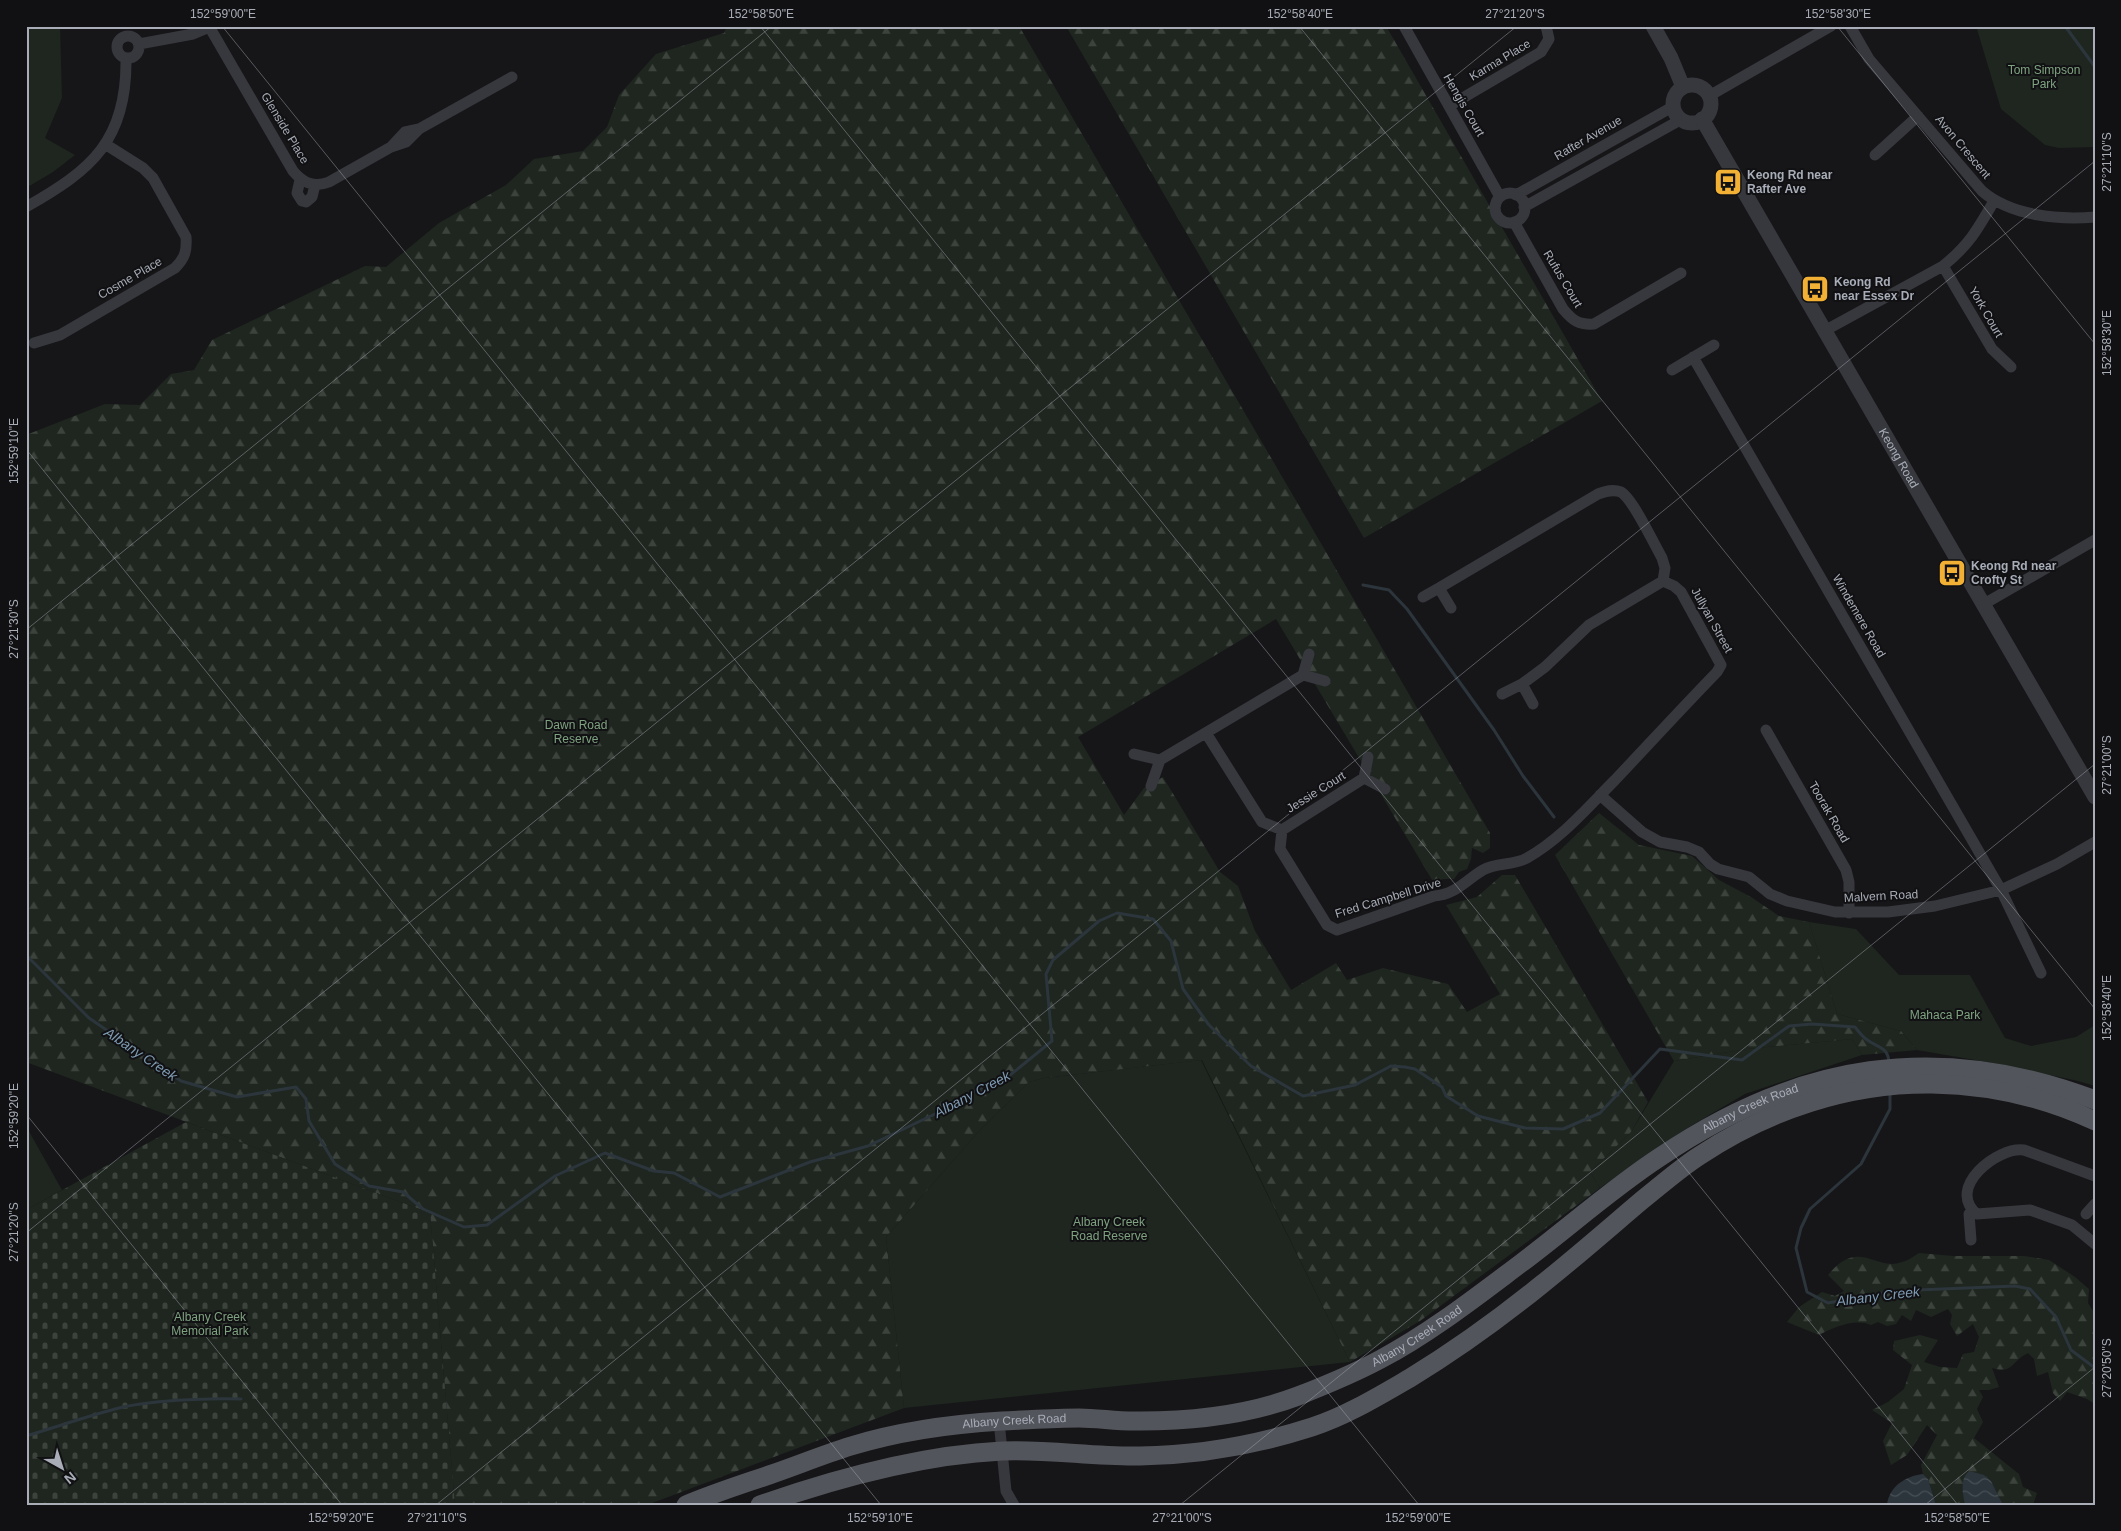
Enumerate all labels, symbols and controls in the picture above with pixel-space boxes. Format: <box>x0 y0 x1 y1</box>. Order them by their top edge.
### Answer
text: 152°59'00"E <box>190 7 256 21</box>
text: 152°58'50"E <box>728 7 794 21</box>
text: 152°58'40"E <box>1267 7 1333 21</box>
text: 27°21'20"S <box>1485 7 1545 21</box>
text: 152°58'30"E <box>1805 7 1871 21</box>
street label: Karma Place <box>1467 36 1533 84</box>
park label: Tom Simpson Park <box>2008 63 2080 91</box>
street label: Hengis Court <box>1440 71 1488 139</box>
street label: Glenside Place <box>258 90 312 166</box>
street label: Avon Crescent <box>1932 112 1994 182</box>
street label: Rafter Avenue <box>1552 113 1625 163</box>
text: 27°21'10"S <box>2100 132 2114 192</box>
bus stop icon: Keong Rd near Rafter Ave <box>1713 167 1743 197</box>
place label: Keong Rd near Rafter Ave <box>1747 168 1833 196</box>
street label: Rufus Court <box>1541 248 1586 311</box>
street label: Cosme Place <box>96 254 165 302</box>
bus stop icon: Keong Rd near Essex Dr <box>1800 274 1830 304</box>
place label: Keong Rd near Essex Dr <box>1834 275 1914 303</box>
street label: York Court <box>1966 284 2006 340</box>
text: 152°58'30"E <box>2100 310 2114 376</box>
text: 152°59'10"E <box>7 418 21 484</box>
street label: Keong Road <box>1876 426 1921 491</box>
bus stop icon: Keong Rd near Crofty St <box>1937 558 1967 588</box>
place label: Keong Rd near Crofty St <box>1971 559 2057 587</box>
street label: Windemere Road <box>1830 572 1888 660</box>
street label: Jullyan Street <box>1688 585 1736 656</box>
text: 27°21'30"S <box>7 599 21 659</box>
park label: Dawn Road Reserve <box>545 718 607 746</box>
text: 27°21'00"S <box>2100 735 2114 795</box>
street label: Jessie Court <box>1284 768 1349 816</box>
street label: Toorak Road <box>1806 779 1852 845</box>
street label: Fred Campbell Drive <box>1333 875 1443 921</box>
street label: Malvern Road <box>1843 887 1919 905</box>
text: 152°58'40"E <box>2100 975 2114 1041</box>
park label: Mahaca Park <box>1910 1008 1981 1022</box>
water label: Albany Creek <box>101 1023 181 1085</box>
water label: Albany Creek <box>930 1067 1014 1121</box>
street label: Albany Creek Road <box>1699 1081 1800 1136</box>
text: 152°59'20"E <box>7 1083 21 1149</box>
text: 27°21'20"S <box>7 1202 21 1262</box>
park label: Albany Creek Road Reserve <box>1071 1215 1148 1243</box>
water label: Albany Creek <box>1834 1283 1922 1309</box>
street label: Albany Creek Road <box>1369 1303 1465 1370</box>
park label: Albany Creek Memorial Park <box>171 1310 250 1338</box>
text: 27°20'50"S <box>2100 1338 2114 1398</box>
street label: Albany Creek Road <box>962 1411 1066 1431</box>
north arrow <box>38 1444 88 1494</box>
text: N <box>61 1469 79 1488</box>
text: 152°59'20"E <box>308 1511 374 1525</box>
text: 27°21'10"S <box>407 1511 467 1525</box>
text: 152°59'10"E <box>847 1511 913 1525</box>
text: 27°21'00"S <box>1152 1511 1212 1525</box>
text: 152°59'00"E <box>1385 1511 1451 1525</box>
text: 152°58'50"E <box>1924 1511 1990 1525</box>

